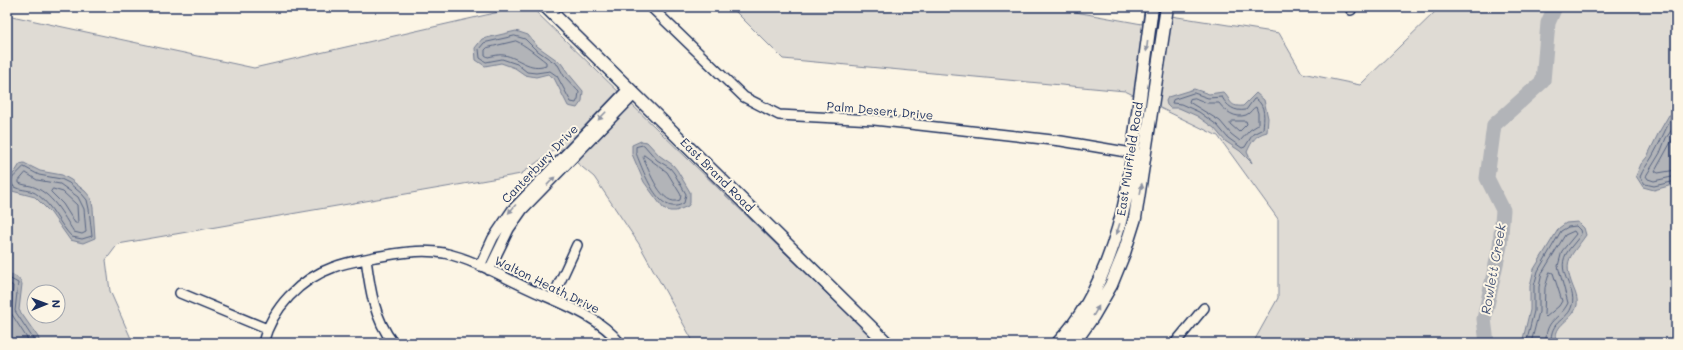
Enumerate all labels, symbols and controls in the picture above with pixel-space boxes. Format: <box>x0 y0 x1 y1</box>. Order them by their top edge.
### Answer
one-way arrow <box>1144 40 1150 52</box>
street label: Palm Desert Drive <box>826 97 934 123</box>
street label: East Muirfield Road <box>1112 100 1146 217</box>
one-way arrow <box>598 111 607 121</box>
street label: Canterbury Drive <box>498 121 581 206</box>
street label: East Brand Road <box>677 134 758 215</box>
one-way arrow <box>546 176 555 187</box>
one-way arrow <box>1138 183 1144 196</box>
one-way arrow <box>508 204 517 215</box>
water label: Rowlett Creek <box>1476 221 1509 316</box>
one-way arrow <box>1115 223 1121 235</box>
street label: Walton Heath Drive <box>492 252 603 316</box>
north arrow <box>26 284 66 324</box>
text: N <box>49 300 64 308</box>
one-way arrow <box>1093 305 1099 317</box>

